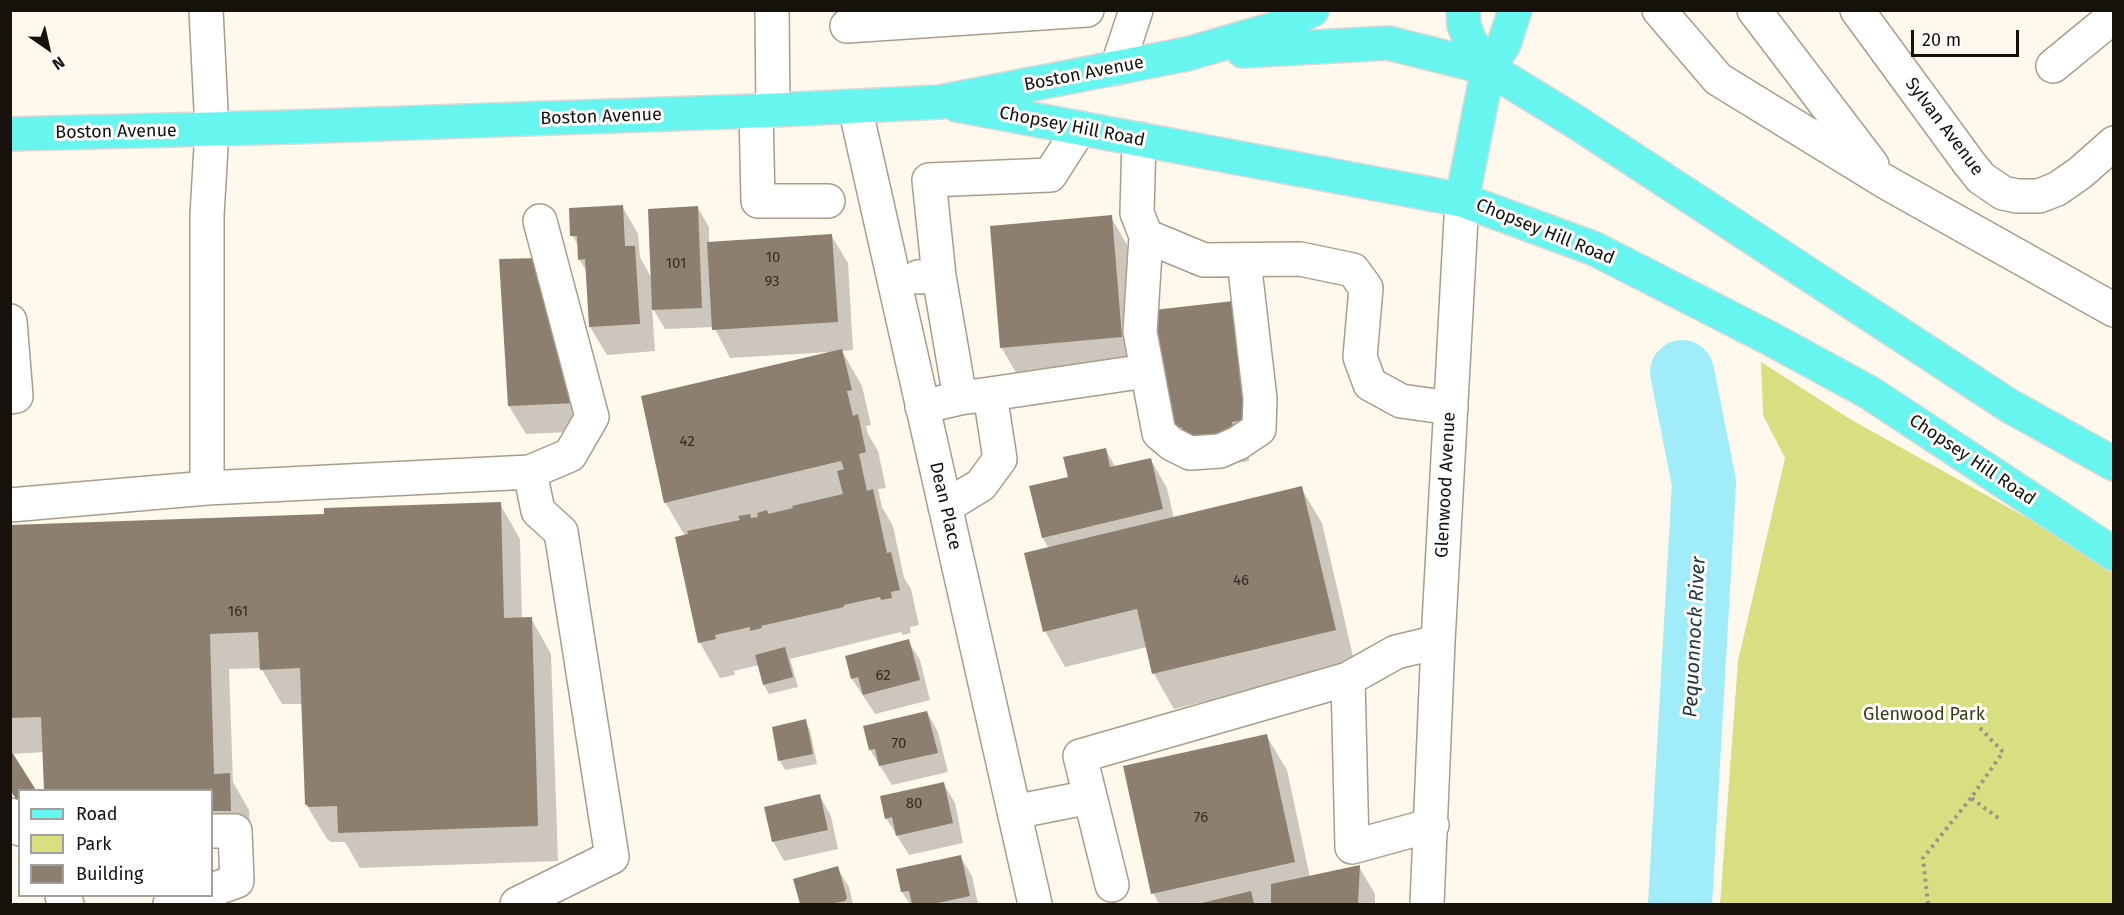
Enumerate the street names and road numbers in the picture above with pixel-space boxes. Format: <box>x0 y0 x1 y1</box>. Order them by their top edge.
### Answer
street label: Boston Avenue <box>1022 52 1146 96</box>
street label: Sylvan Avenue <box>1900 74 1988 180</box>
street label: Chopsey Hill Road <box>998 102 1146 152</box>
street label: Boston Avenue <box>540 104 662 130</box>
street label: Boston Avenue <box>55 120 177 144</box>
street label: Chopsey Hill Road <box>1473 194 1617 270</box>
street label: Chopsey Hill Road <box>1905 410 2039 510</box>
street label: Glenwood Avenue <box>1431 411 1461 559</box>
street label: Dean Place <box>924 460 966 552</box>

